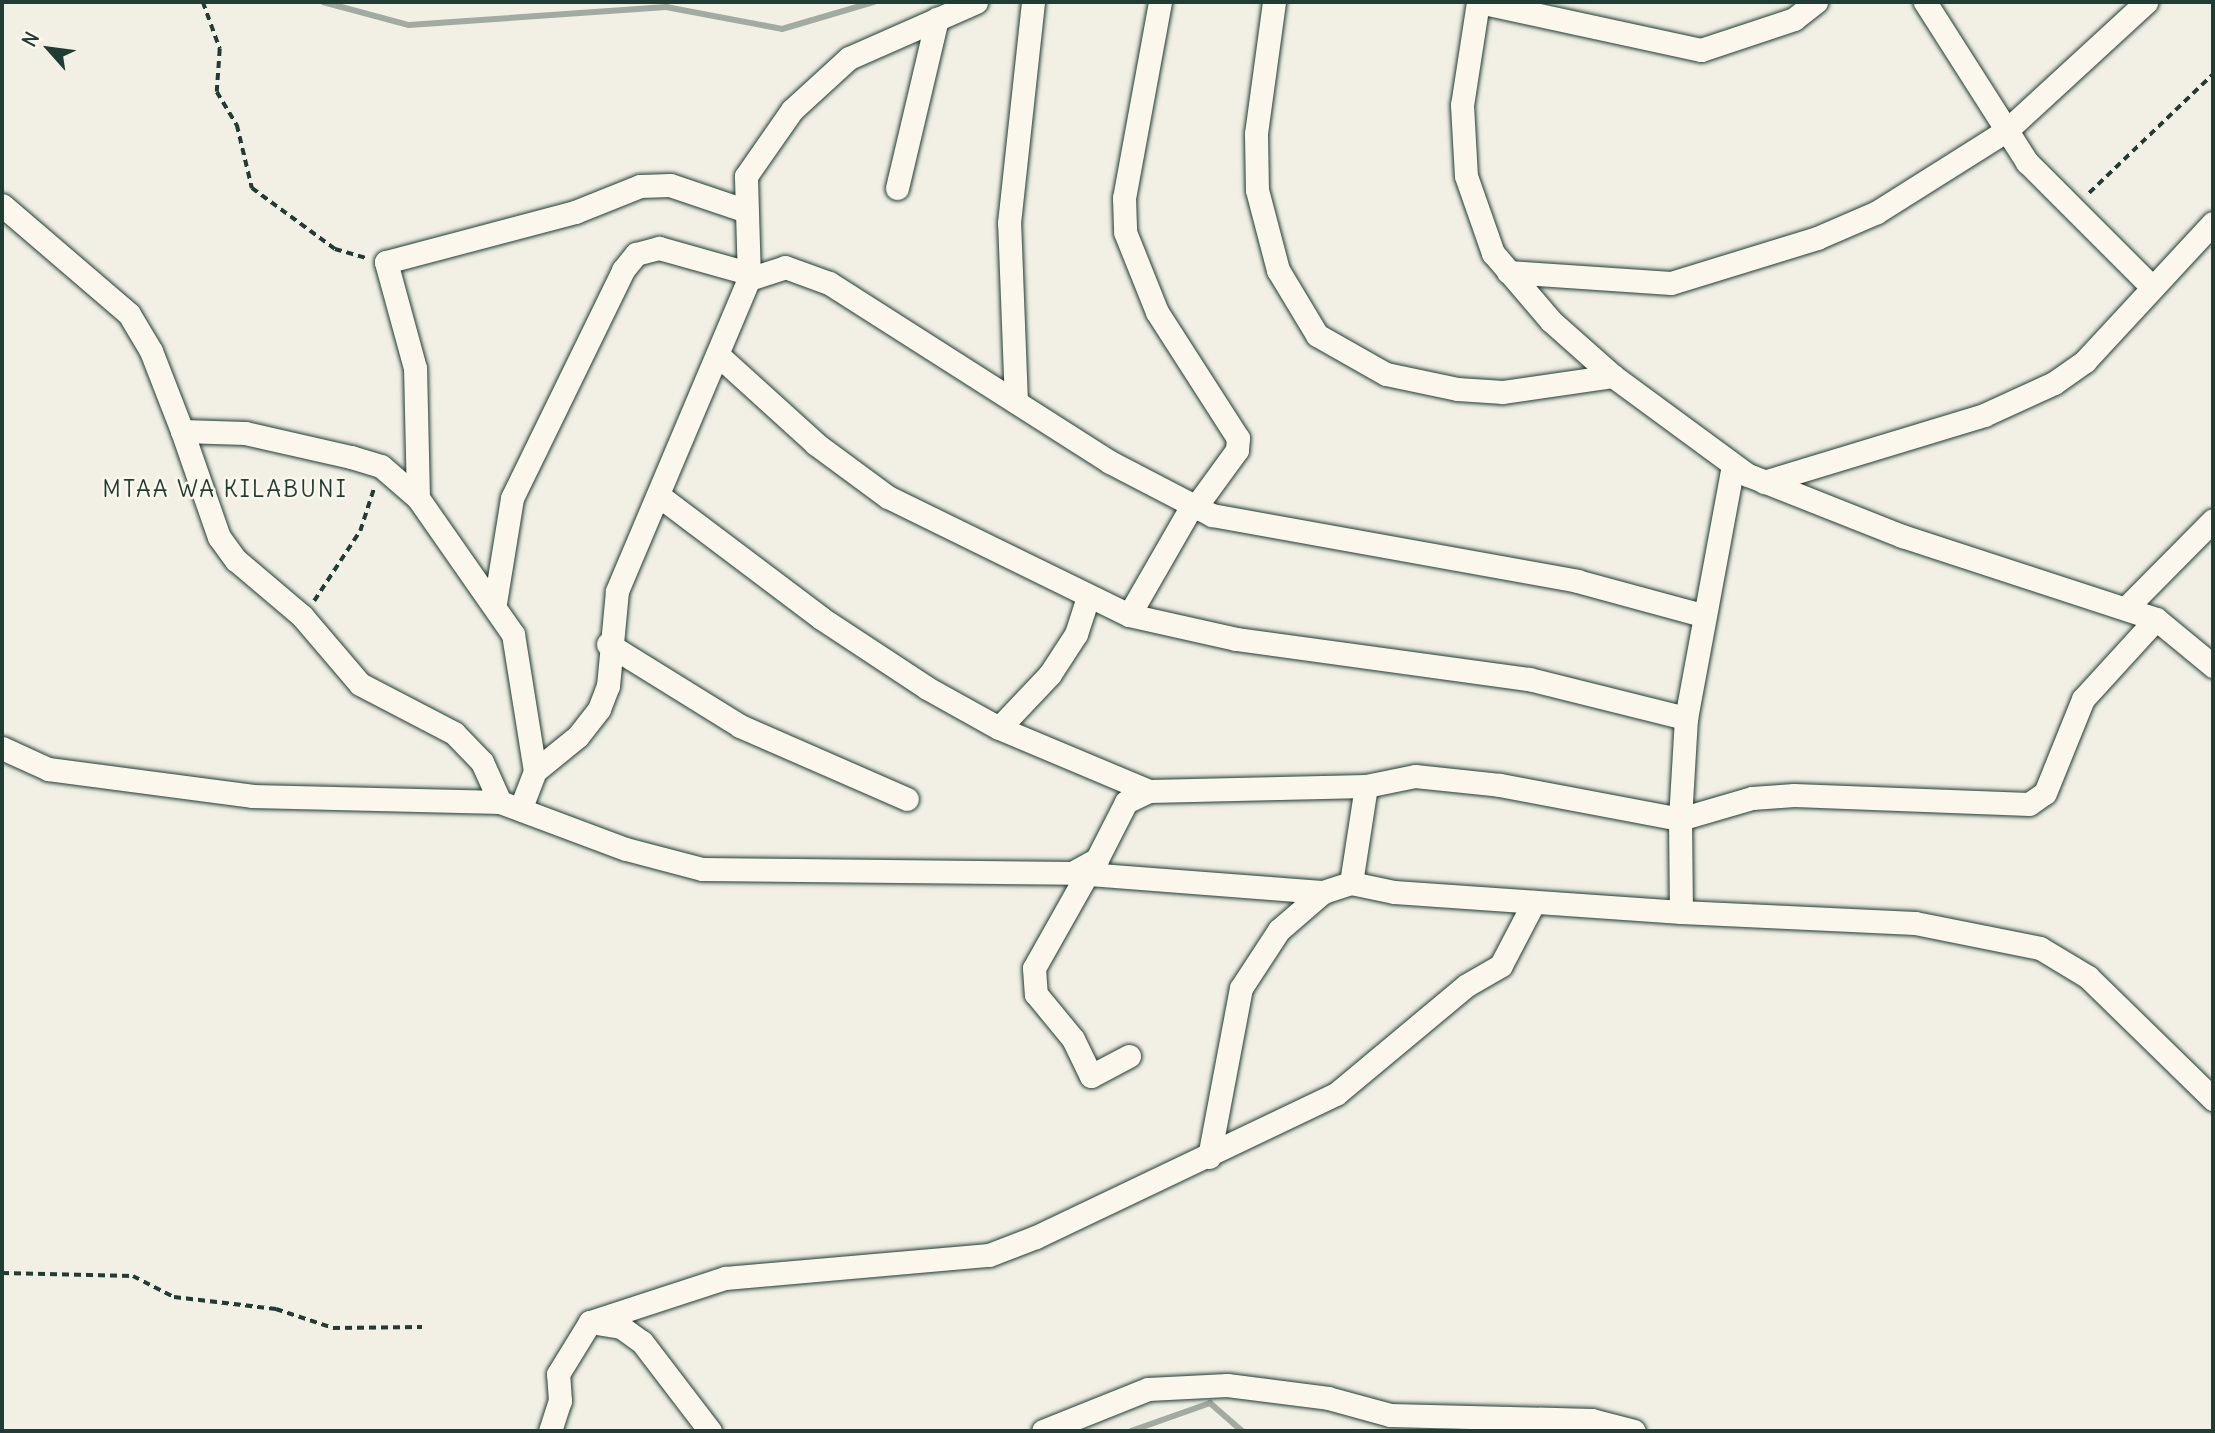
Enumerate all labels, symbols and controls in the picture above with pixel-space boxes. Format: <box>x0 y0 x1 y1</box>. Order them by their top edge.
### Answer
north arrow <box>14 14 84 84</box>
text: N <box>17 28 44 51</box>
district label: MTAA WA KILABUNI <box>104 475 346 503</box>

